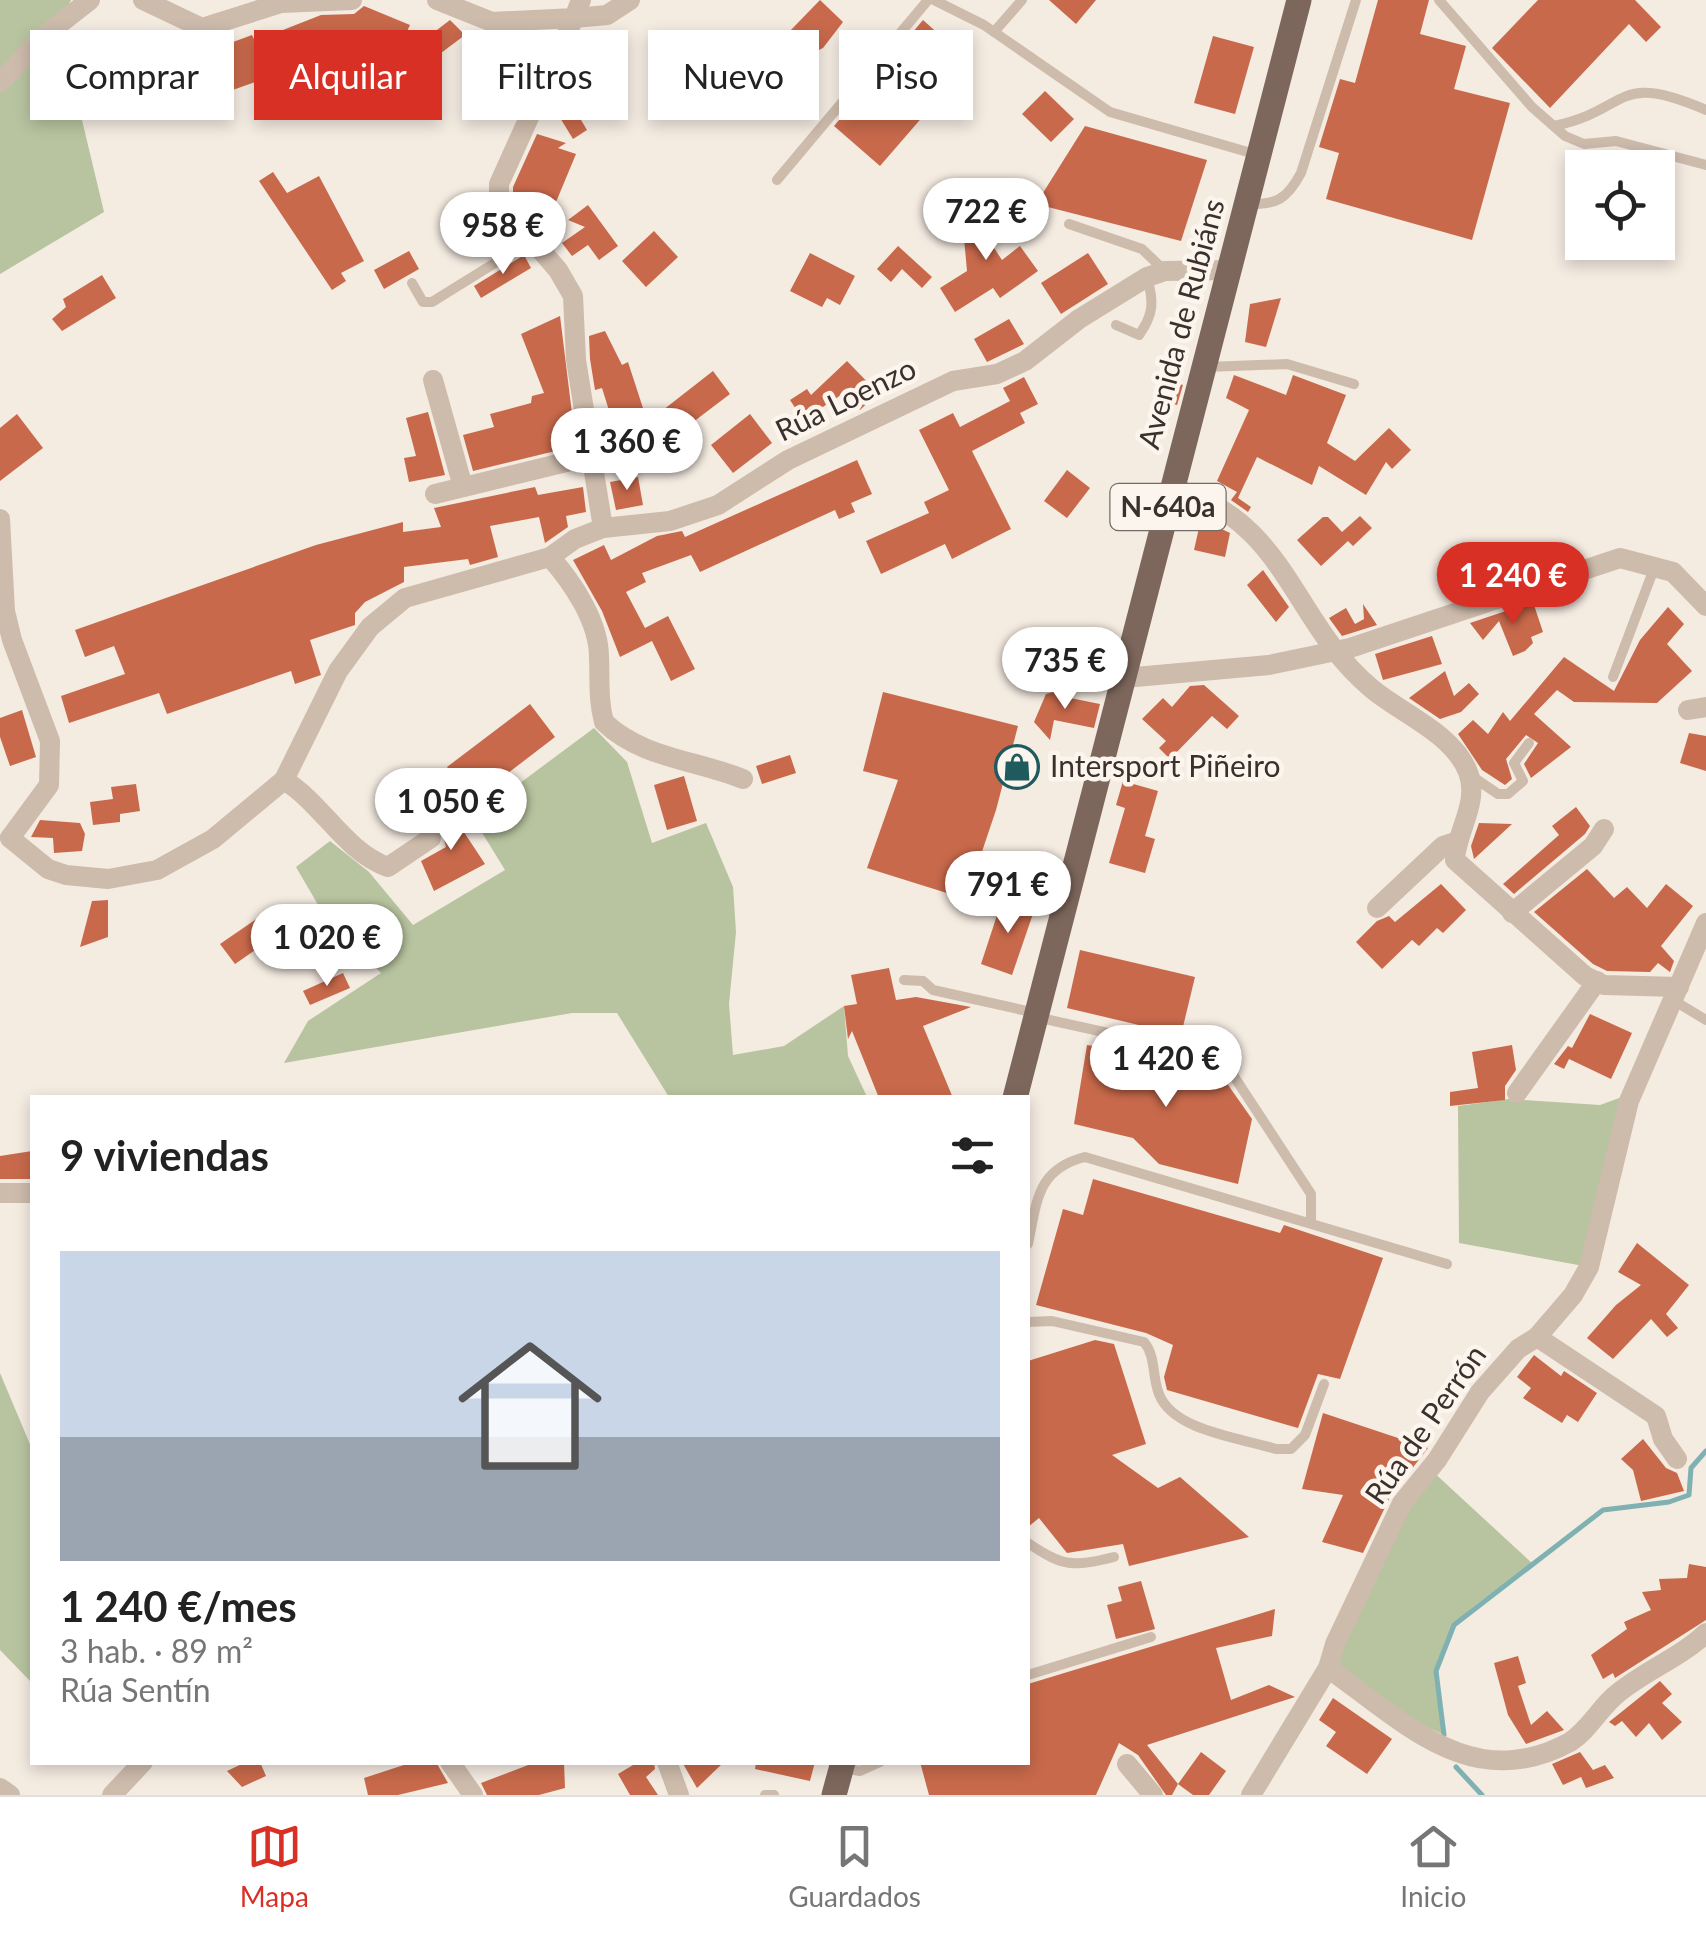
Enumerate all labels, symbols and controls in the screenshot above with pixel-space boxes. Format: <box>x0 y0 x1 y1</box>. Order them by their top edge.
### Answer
chip: Comprar <box>30 30 234 120</box>
chip: Alquilar <box>254 30 442 120</box>
chip: Filtros <box>462 30 628 120</box>
chip: Nuevo <box>648 30 819 120</box>
chip: Piso <box>839 30 973 120</box>
map controls <box>1565 150 1675 260</box>
button: locate <box>1565 150 1675 260</box>
pin: 722 € <box>916 178 1056 263</box>
text: 722 € <box>945 191 1027 230</box>
pin: 958 € <box>433 192 573 277</box>
street label: Avenida de Rubiáns <box>1129 195 1231 452</box>
text: 958 € <box>462 205 544 244</box>
street label: Rúa Loenzo <box>769 349 921 448</box>
pin: 1 360 € <box>535 408 719 493</box>
text: 1 360 € <box>573 421 681 460</box>
road number: N-640a <box>1110 484 1226 530</box>
pin: 1 240 € <box>1421 542 1605 627</box>
text: 1 240 € <box>1459 555 1567 594</box>
pin: 735 € <box>995 627 1135 712</box>
text: 735 € <box>1024 640 1106 679</box>
shop icon: Intersport Piñeiro <box>994 744 1040 790</box>
place label: Intersport Piñeiro <box>1050 747 1280 783</box>
pin: 1 050 € <box>359 768 543 853</box>
text: 1 050 € <box>397 781 505 820</box>
pin: 791 € <box>938 851 1078 936</box>
text: 791 € <box>967 864 1049 903</box>
pin: 1 020 € <box>235 904 419 989</box>
text: 1 020 € <box>273 917 381 956</box>
pin: 1 420 € <box>1074 1025 1258 1110</box>
text: 1 420 € <box>1112 1038 1220 1077</box>
icon: filters <box>945 1128 1000 1183</box>
text: 9 viviendas <box>60 1130 269 1180</box>
icon: home <box>440 1316 620 1496</box>
street label: Rúa de Perrón <box>1356 1337 1492 1510</box>
text: 1 240 €/mes <box>60 1581 297 1631</box>
text: 3 hab. · 89 m² <box>60 1631 253 1670</box>
text: Rúa Sentín <box>60 1670 211 1709</box>
tab: Mapa <box>240 1819 309 1913</box>
tab: Guardados <box>788 1819 921 1913</box>
tab: Inicio <box>1400 1819 1466 1913</box>

